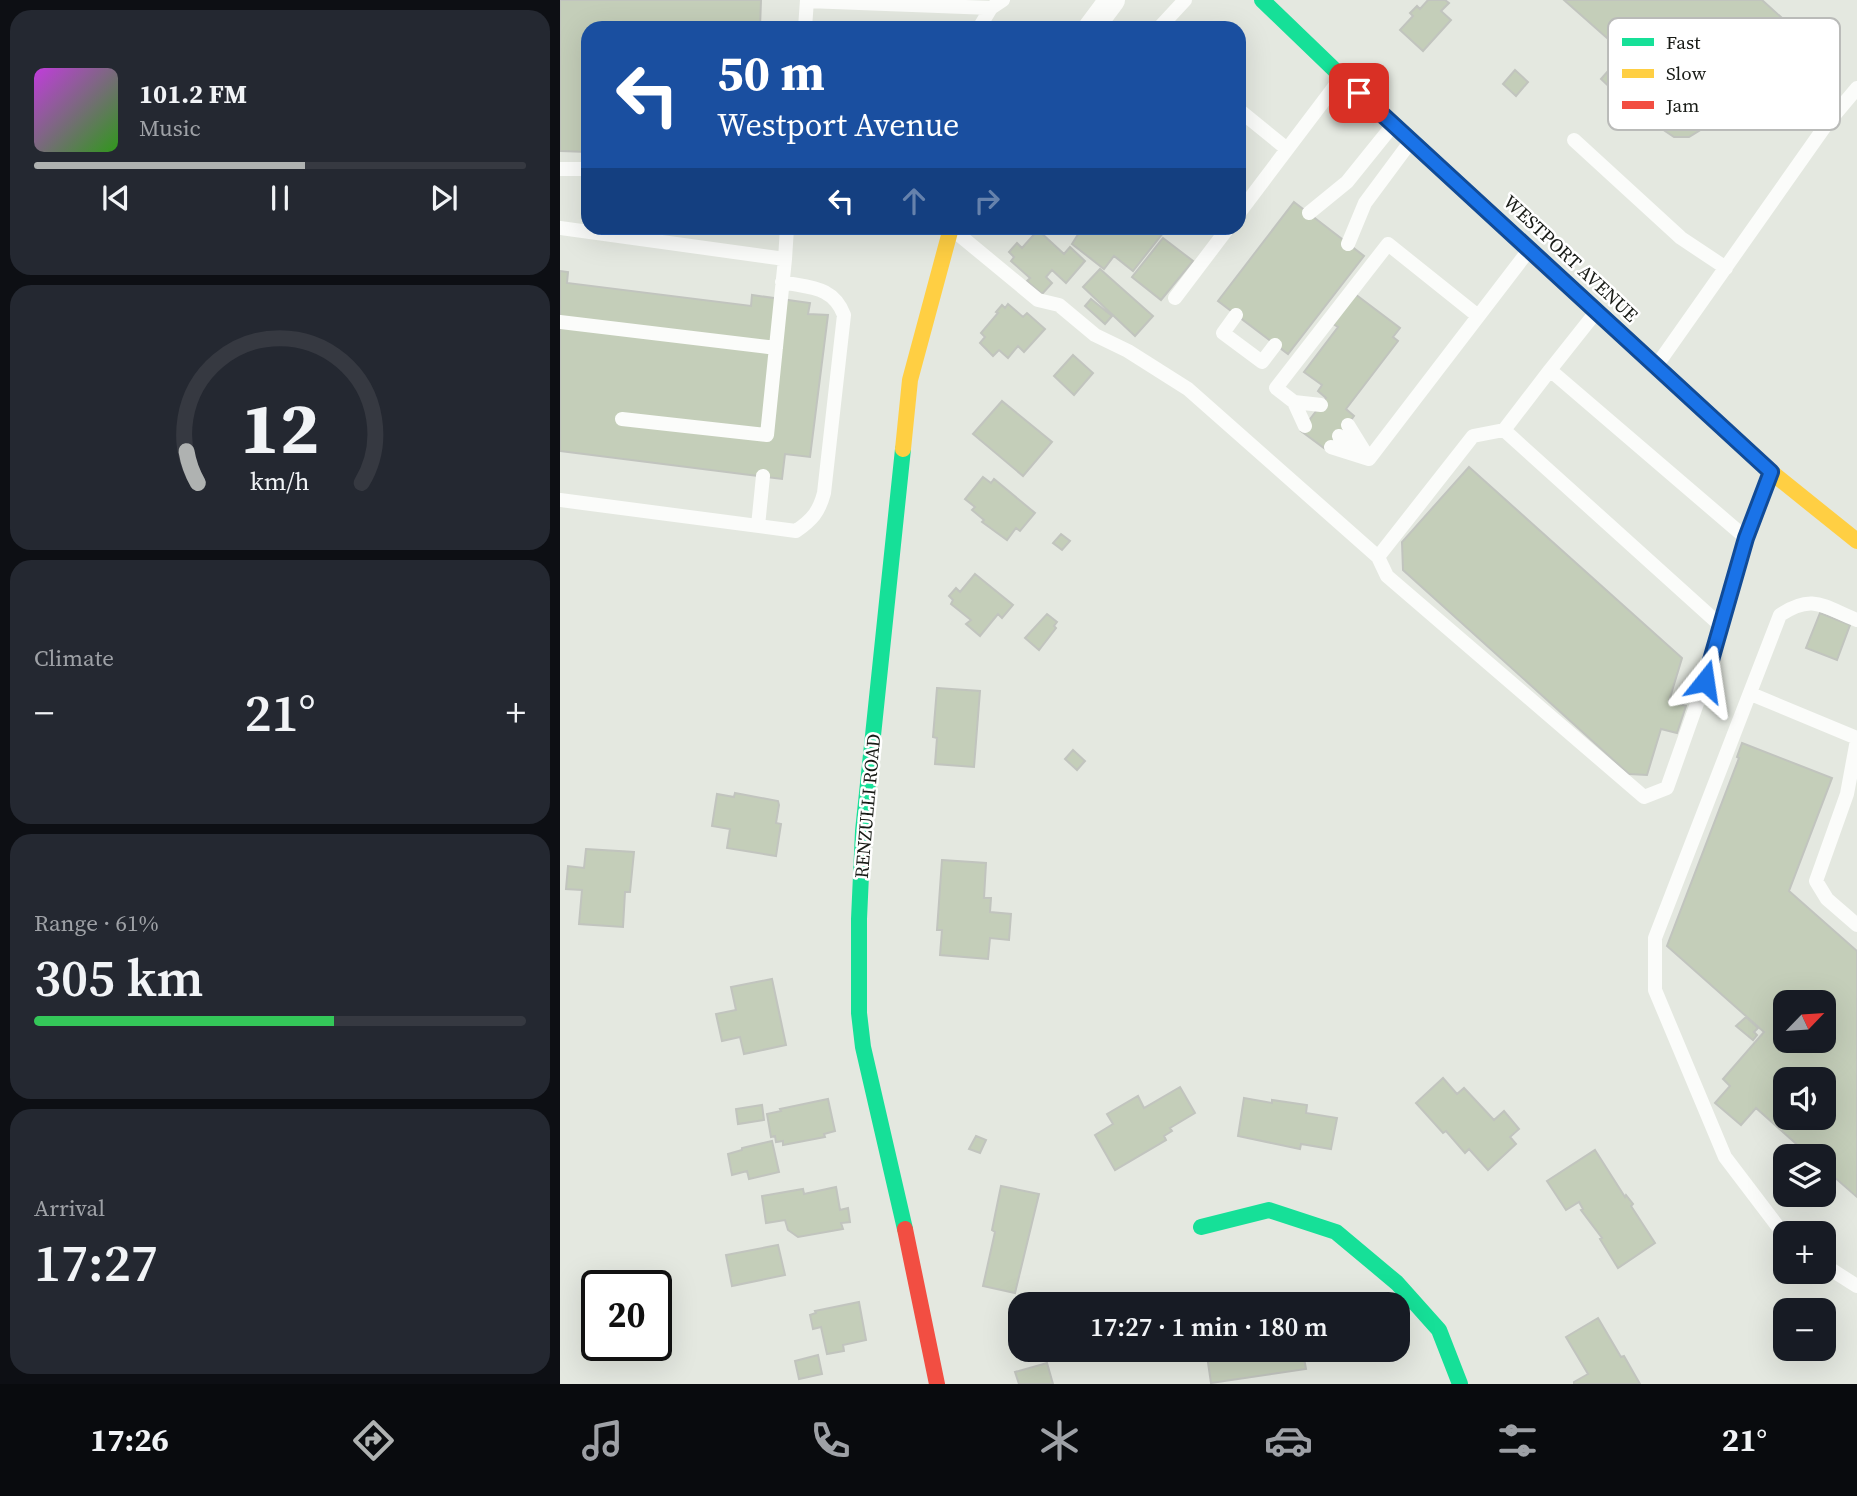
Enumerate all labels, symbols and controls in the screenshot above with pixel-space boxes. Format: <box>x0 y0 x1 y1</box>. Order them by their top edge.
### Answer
legend <box>1608 18 1840 130</box>
text: Fast <box>1666 29 1701 55</box>
text: 50 m <box>717 39 825 106</box>
icon: left <box>602 49 693 140</box>
text: Slow <box>1666 60 1707 86</box>
pin <box>1329 63 1389 123</box>
icon: arrive <box>1340 74 1378 112</box>
text: 101.2 FM <box>139 76 247 112</box>
text: Jam <box>1665 92 1699 118</box>
text: Westport Avenue <box>717 103 959 147</box>
text: Music <box>139 112 201 144</box>
icon: previous <box>97 179 135 217</box>
icon: pause <box>261 179 299 217</box>
icon: next <box>425 179 463 217</box>
icon: left <box>822 182 860 220</box>
icon: ahead <box>895 182 933 220</box>
icon: right <box>968 182 1006 220</box>
street label: WESTPORT AVENUE <box>1498 189 1644 327</box>
text: 12 <box>241 379 319 478</box>
text: km/h <box>250 464 310 498</box>
text: Climate <box>34 642 114 674</box>
position arrow <box>1668 644 1742 718</box>
text: 21° <box>244 677 316 748</box>
text: − <box>34 687 54 739</box>
text: + <box>506 687 526 739</box>
street label: RENZULLI ROAD <box>848 732 886 880</box>
text: Range · 61% <box>34 907 159 939</box>
text: 305 km <box>34 942 203 1013</box>
north arrow <box>1773 990 1836 1054</box>
map controls <box>1773 990 1836 1361</box>
button: sound <box>1773 1067 1836 1130</box>
button: layers <box>1773 1144 1836 1207</box>
text: Arrival <box>34 1192 105 1224</box>
button: + <box>1773 1221 1836 1284</box>
text: 17:27 <box>34 1227 158 1298</box>
speed limit sign: 20 <box>581 1270 672 1361</box>
button: − <box>1773 1298 1836 1361</box>
text: 17:27 · 1 min · 180 m <box>1090 1309 1328 1345</box>
icon: directions <box>349 1416 398 1465</box>
icon: music <box>578 1416 627 1465</box>
icon: phone <box>806 1416 855 1465</box>
icon: climate <box>1035 1416 1084 1465</box>
icon: car <box>1264 1416 1313 1465</box>
icon: filters <box>1493 1416 1542 1465</box>
text: 17:26 <box>90 1418 169 1462</box>
text: 21° <box>1722 1418 1767 1462</box>

